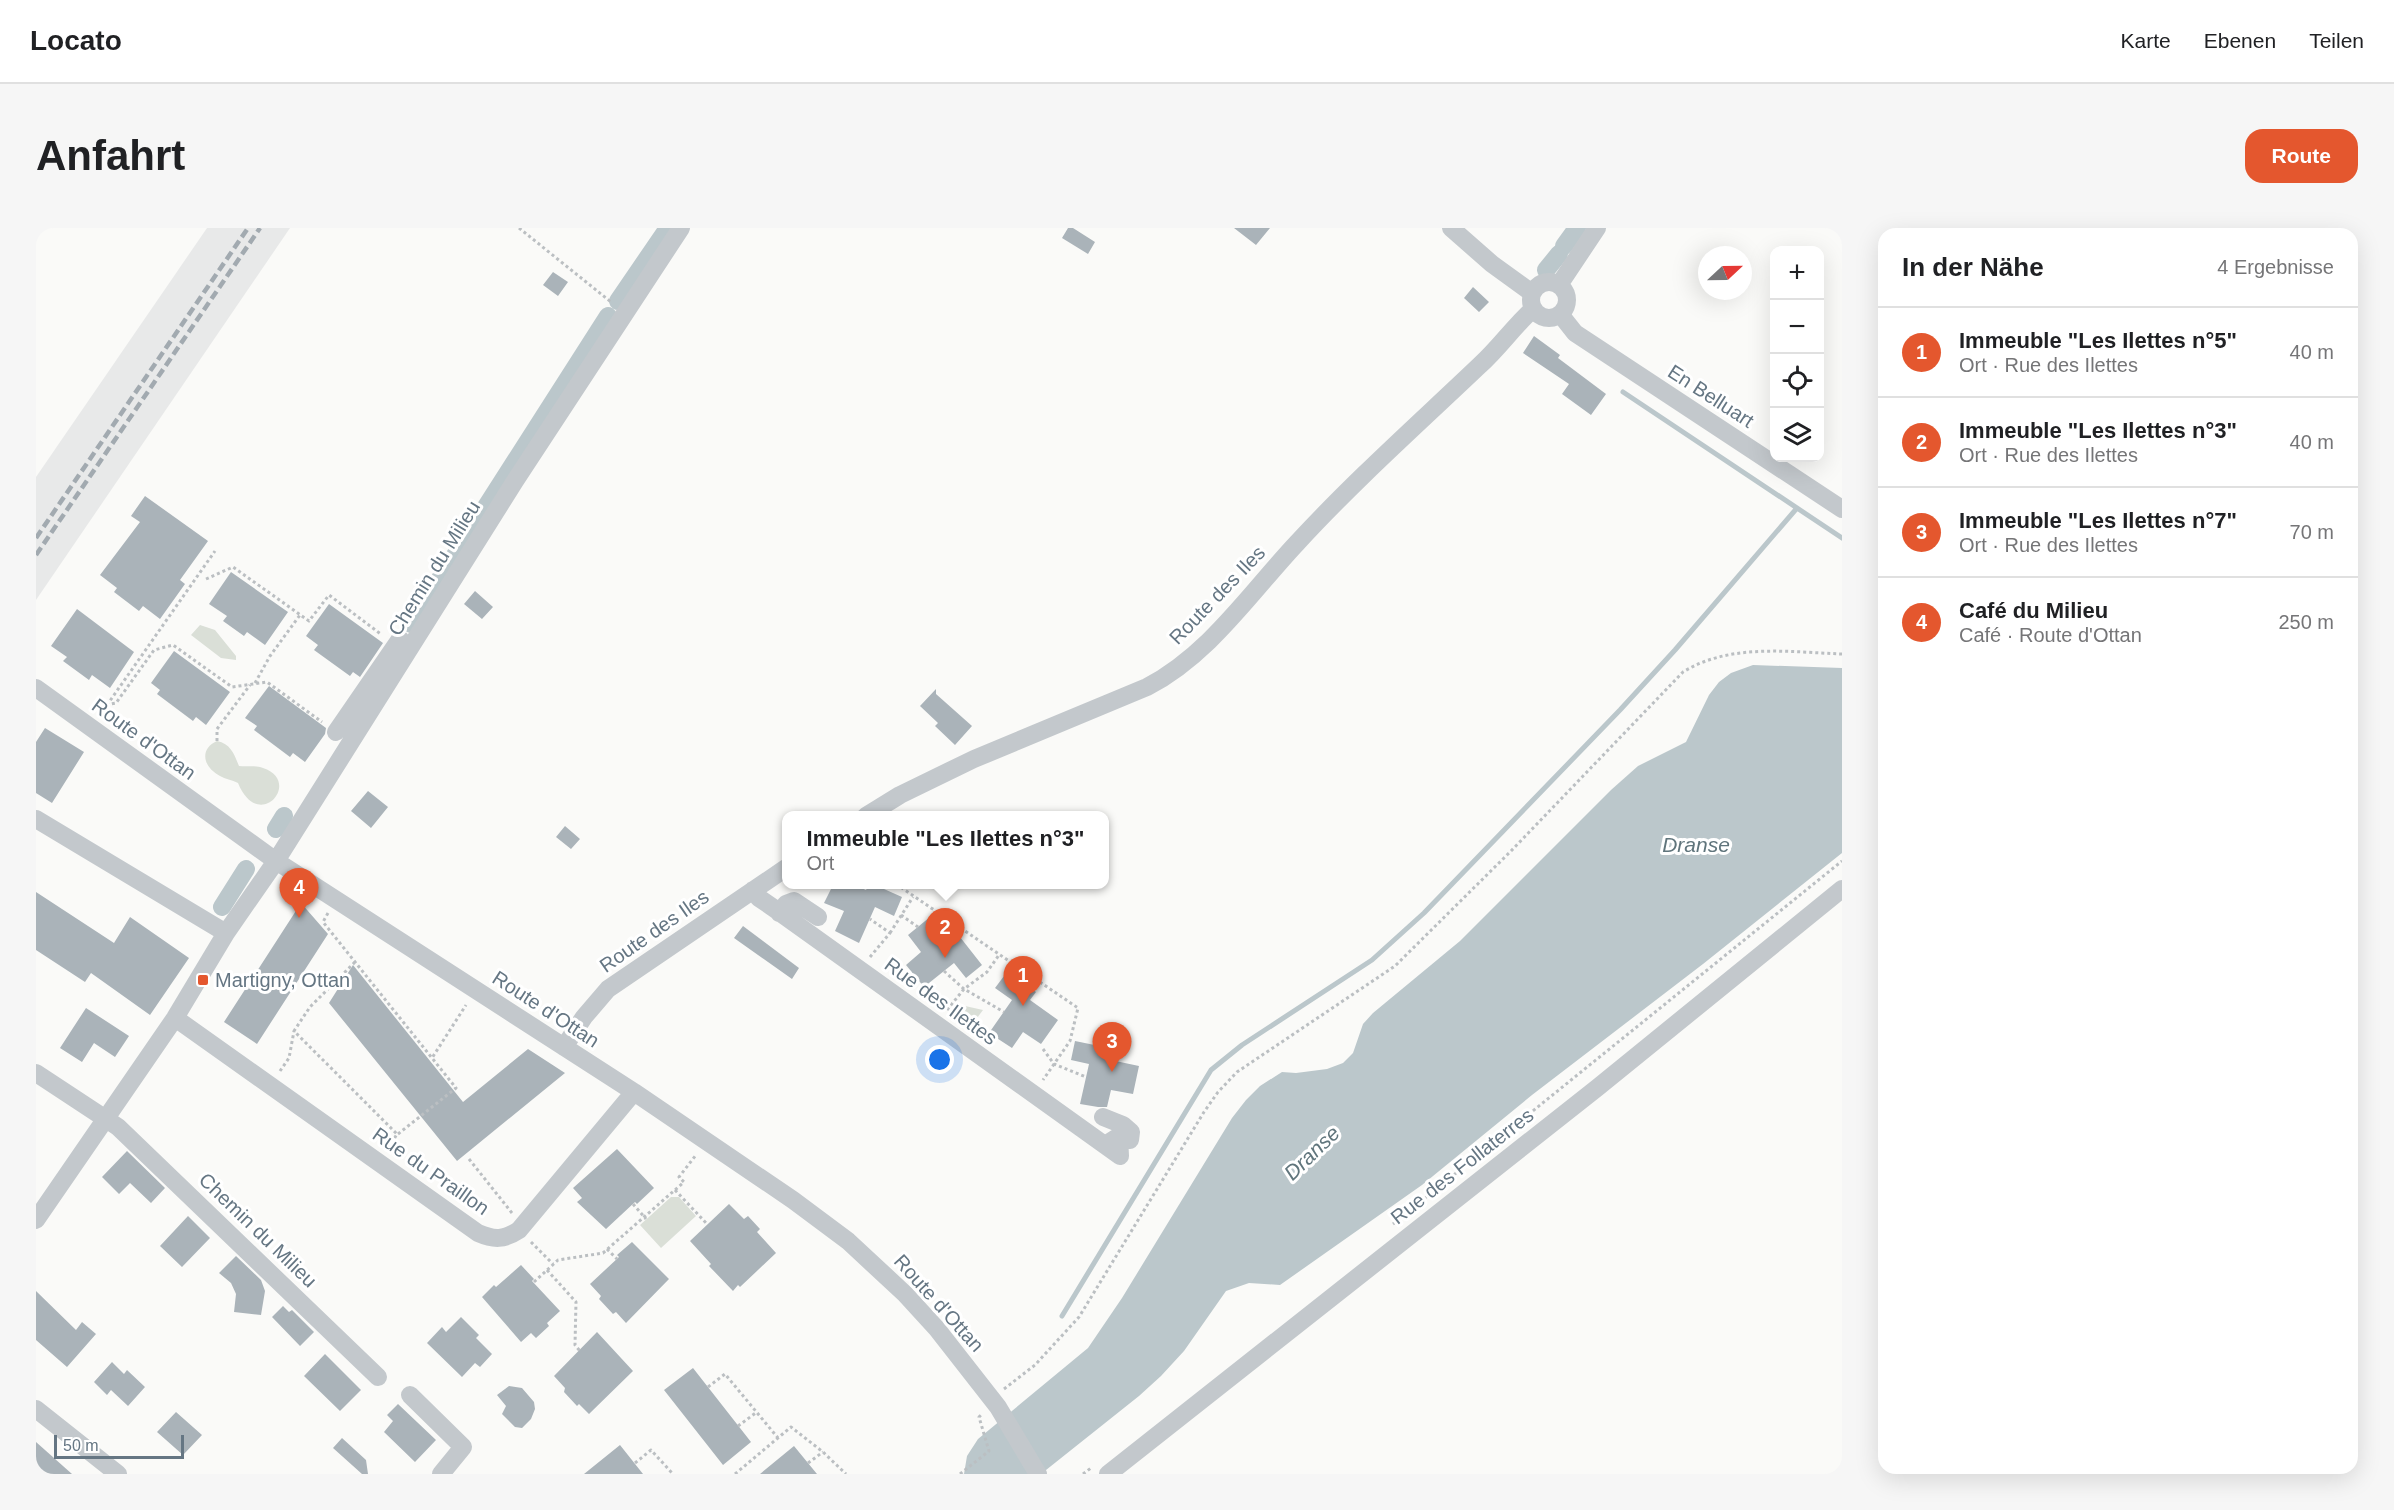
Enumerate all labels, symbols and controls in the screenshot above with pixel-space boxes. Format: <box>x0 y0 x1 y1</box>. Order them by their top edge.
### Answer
text: Locato <box>30 25 122 56</box>
text: Karte <box>2121 29 2171 52</box>
text: Ebenen <box>2204 29 2276 52</box>
text: Teilen <box>2309 29 2364 52</box>
button: Route <box>2245 129 2358 183</box>
text: Anfahrt <box>36 132 185 179</box>
north arrow <box>1698 246 1752 300</box>
map controls <box>1770 246 1824 462</box>
button: + <box>1770 246 1824 300</box>
text: In der Nähe <box>1902 252 2044 282</box>
text: 4 Ergebnisse <box>2217 256 2334 278</box>
button: − <box>1770 300 1824 354</box>
text: Immeuble "Les Ilettes n°5" <box>1959 328 2237 353</box>
text: 1 <box>1916 341 1927 363</box>
text: 40 m <box>2290 341 2334 363</box>
button: locate <box>1770 354 1824 408</box>
text: Ort · Rue des Ilettes <box>1959 354 2138 376</box>
street label: En Belluart <box>1664 360 1758 432</box>
button: layers <box>1770 408 1824 462</box>
text: Immeuble "Les Ilettes n°3" <box>1959 418 2237 443</box>
text: 2 <box>1916 431 1927 453</box>
text: 40 m <box>2290 431 2334 453</box>
text: Ort · Rue des Ilettes <box>1959 444 2138 466</box>
street label: Chemin du Milieu <box>384 497 484 639</box>
text: Immeuble "Les Ilettes n°7" <box>1959 508 2237 533</box>
text: 3 <box>1916 521 1927 543</box>
text: 70 m <box>2290 521 2334 543</box>
text: Ort · Rue des Ilettes <box>1959 534 2138 556</box>
street label: Route des Iles <box>1165 541 1269 649</box>
text: Café du Milieu <box>1959 598 2108 623</box>
text: 4 <box>1916 611 1927 633</box>
text: 250 m <box>2278 611 2334 633</box>
text: Café · Route d'Ottan <box>1959 624 2142 646</box>
street label: Route d'Ottan <box>88 694 200 784</box>
popup <box>782 811 1109 889</box>
text: Immeuble "Les Ilettes n°3" <box>807 826 1084 851</box>
water label: Dranse <box>1662 833 1730 856</box>
text: Ort <box>807 852 834 874</box>
pin: 4 <box>280 868 318 918</box>
street label: Route des Iles <box>595 885 713 977</box>
pin: 2 <box>926 908 964 958</box>
street label: Rue des Ilettes <box>881 953 1001 1049</box>
pin: 1 <box>1004 956 1042 1006</box>
street label: Route d'Ottan <box>489 966 603 1052</box>
place label: Martigny, Ottan <box>215 969 350 991</box>
marker: Martigny, Ottan <box>196 973 210 987</box>
pin: 3 <box>1092 1022 1132 1072</box>
your location <box>925 1045 954 1074</box>
street label: Rue des Follaterres <box>1386 1104 1538 1228</box>
water label: Dranse <box>1279 1121 1344 1184</box>
street label: Rue du Praillon <box>369 1123 493 1219</box>
street label: Chemin du Milieu <box>195 1168 321 1292</box>
street label: Route d'Ottan <box>890 1250 988 1356</box>
scale bar <box>54 1432 184 1460</box>
text: 50 m <box>63 1437 99 1454</box>

